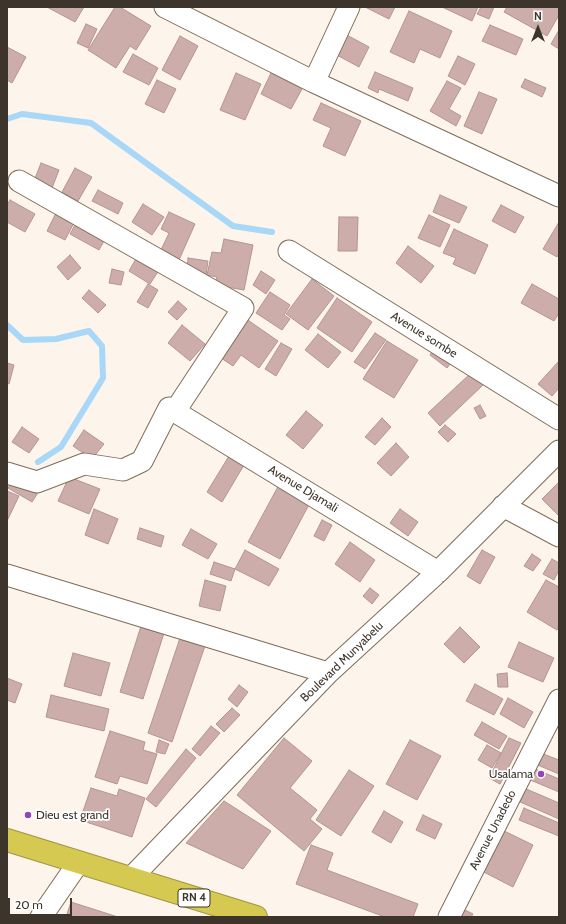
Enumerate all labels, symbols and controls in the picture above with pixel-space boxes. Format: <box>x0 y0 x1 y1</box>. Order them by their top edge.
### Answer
north arrow <box>518 8 558 48</box>
text: N <box>534 9 542 23</box>
street label: Avenue sombe <box>388 309 460 361</box>
street label: Avenue Djamali <box>265 462 341 516</box>
street label: Boulevard Munyabelu <box>298 619 386 705</box>
place label: Usalama <box>489 767 533 781</box>
marker: Usalama <box>536 769 546 779</box>
street label: Avenue Unadedo <box>467 788 519 872</box>
place label: Dieu est grand <box>36 808 109 822</box>
marker: Dieu est grand <box>23 810 33 820</box>
road number: RN 4 <box>178 889 210 907</box>
scale bar <box>10 890 74 916</box>
text: 20 m <box>15 897 43 912</box>

